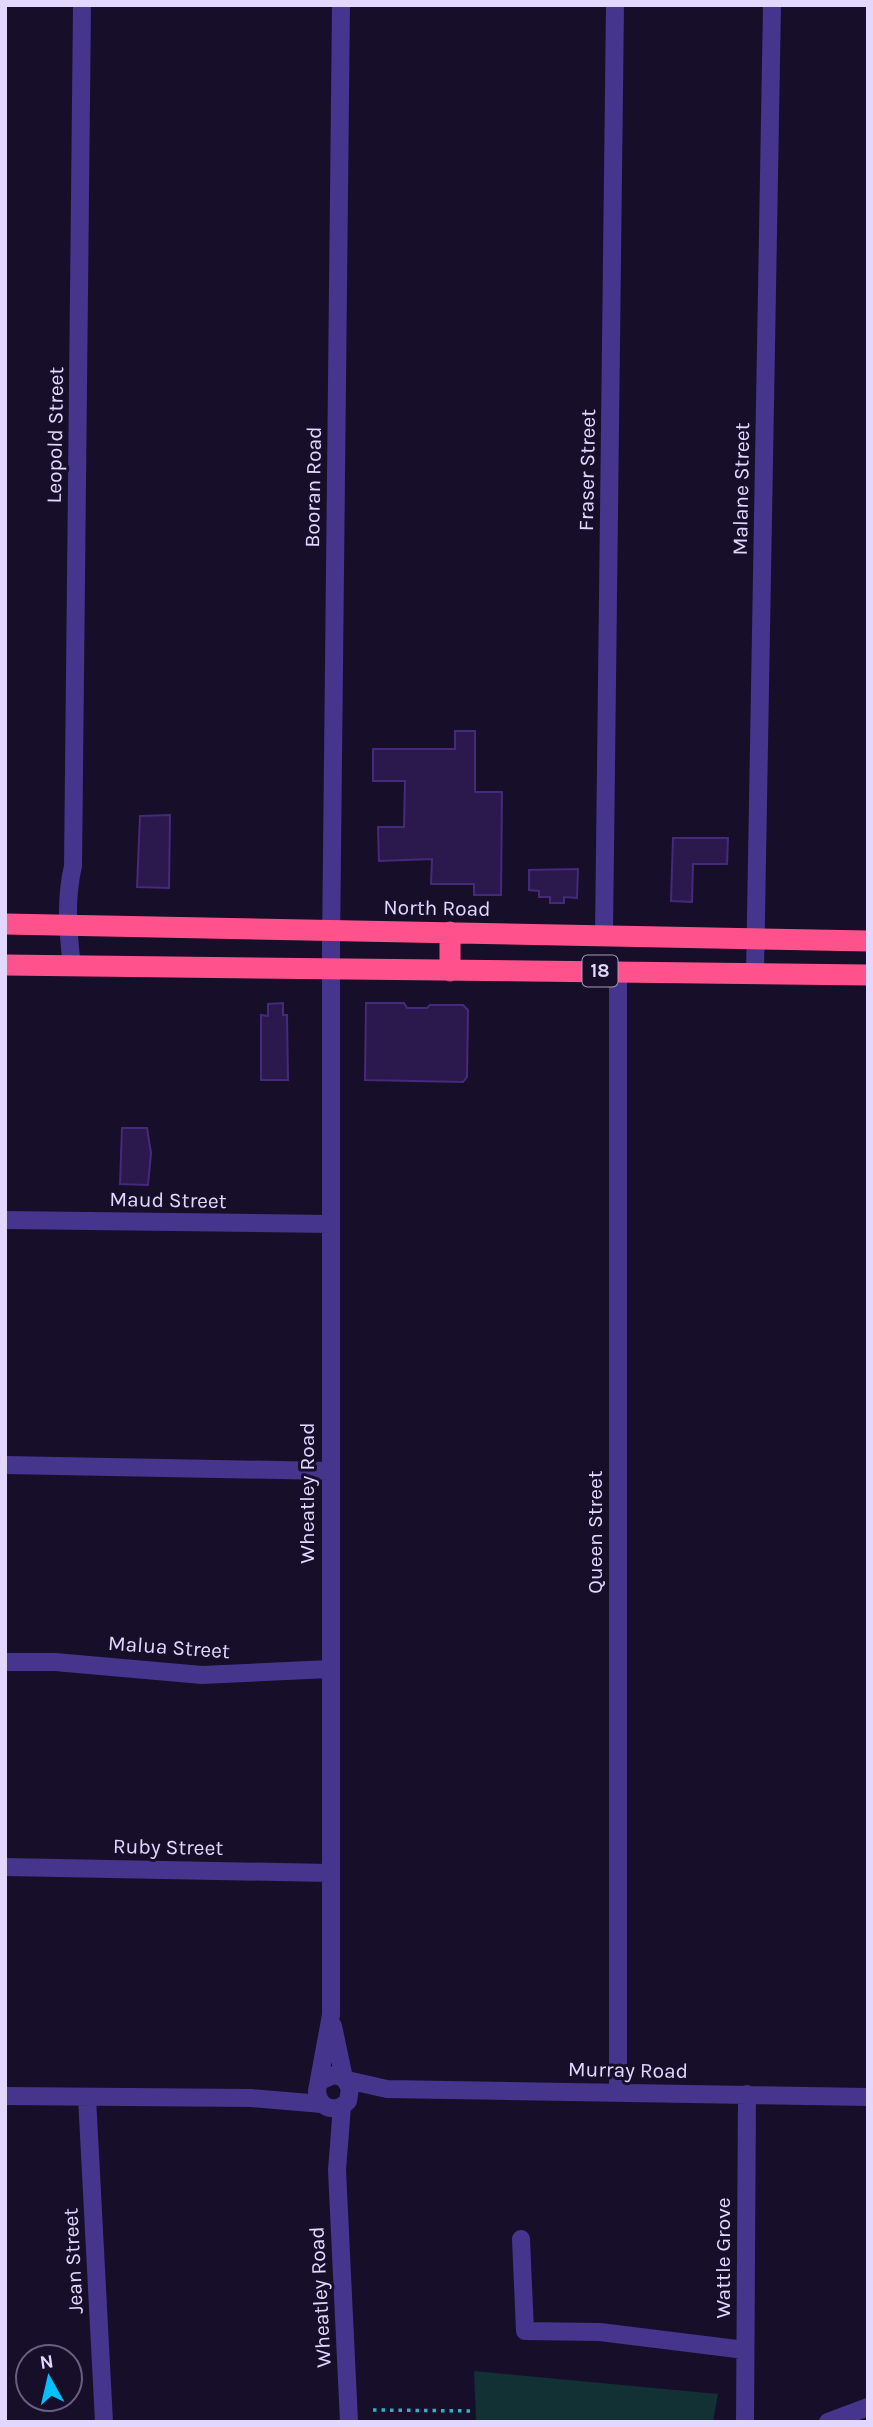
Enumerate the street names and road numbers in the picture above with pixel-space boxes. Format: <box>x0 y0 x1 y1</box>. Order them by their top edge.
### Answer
street label: Leopold Street <box>42 366 68 504</box>
street label: Fraser Street <box>574 409 600 531</box>
street label: Malane Street <box>728 422 754 556</box>
street label: Booran Road <box>300 426 326 548</box>
street label: North Road <box>383 895 491 921</box>
road number: 18 <box>582 956 618 987</box>
street label: Maud Street <box>109 1187 227 1213</box>
street label: Wheatley Road <box>295 1422 319 1564</box>
street label: Queen Street <box>583 1470 607 1594</box>
street label: Malua Street <box>107 1631 231 1663</box>
street label: Ruby Street <box>113 1834 224 1860</box>
street label: Murray Road <box>568 2057 688 2083</box>
street label: Wattle Grove <box>711 2197 735 2319</box>
street label: Jean Street <box>58 2207 88 2315</box>
street label: Wheatley Road <box>304 2226 336 2368</box>

